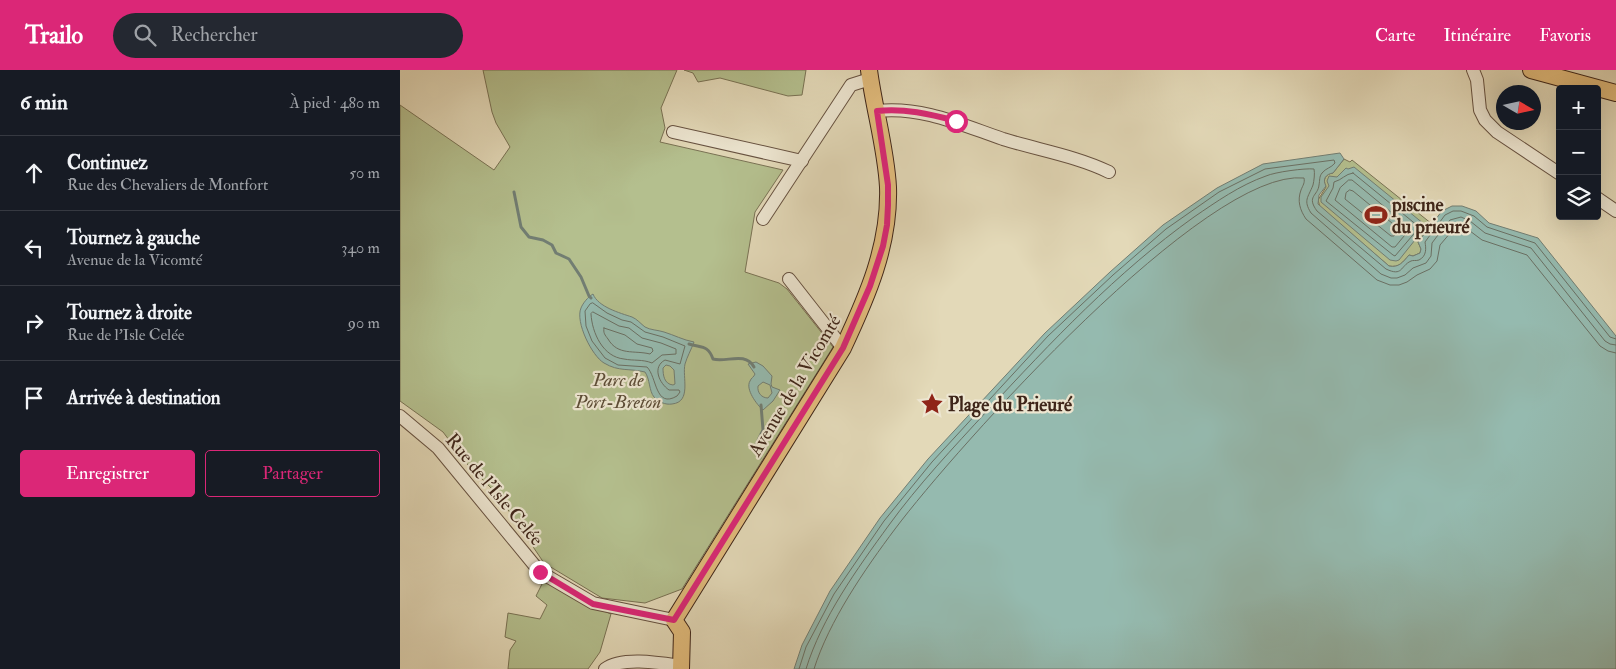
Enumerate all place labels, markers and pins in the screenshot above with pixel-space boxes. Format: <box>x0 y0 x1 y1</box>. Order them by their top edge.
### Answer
place label: piscine du prieuré <box>1391 193 1471 240</box>
sports icon: piscine du prieuré <box>1363 202 1389 228</box>
place icon: Plage du Prieuré <box>919 391 945 417</box>
place label: Plage du Prieuré <box>948 393 1073 418</box>

